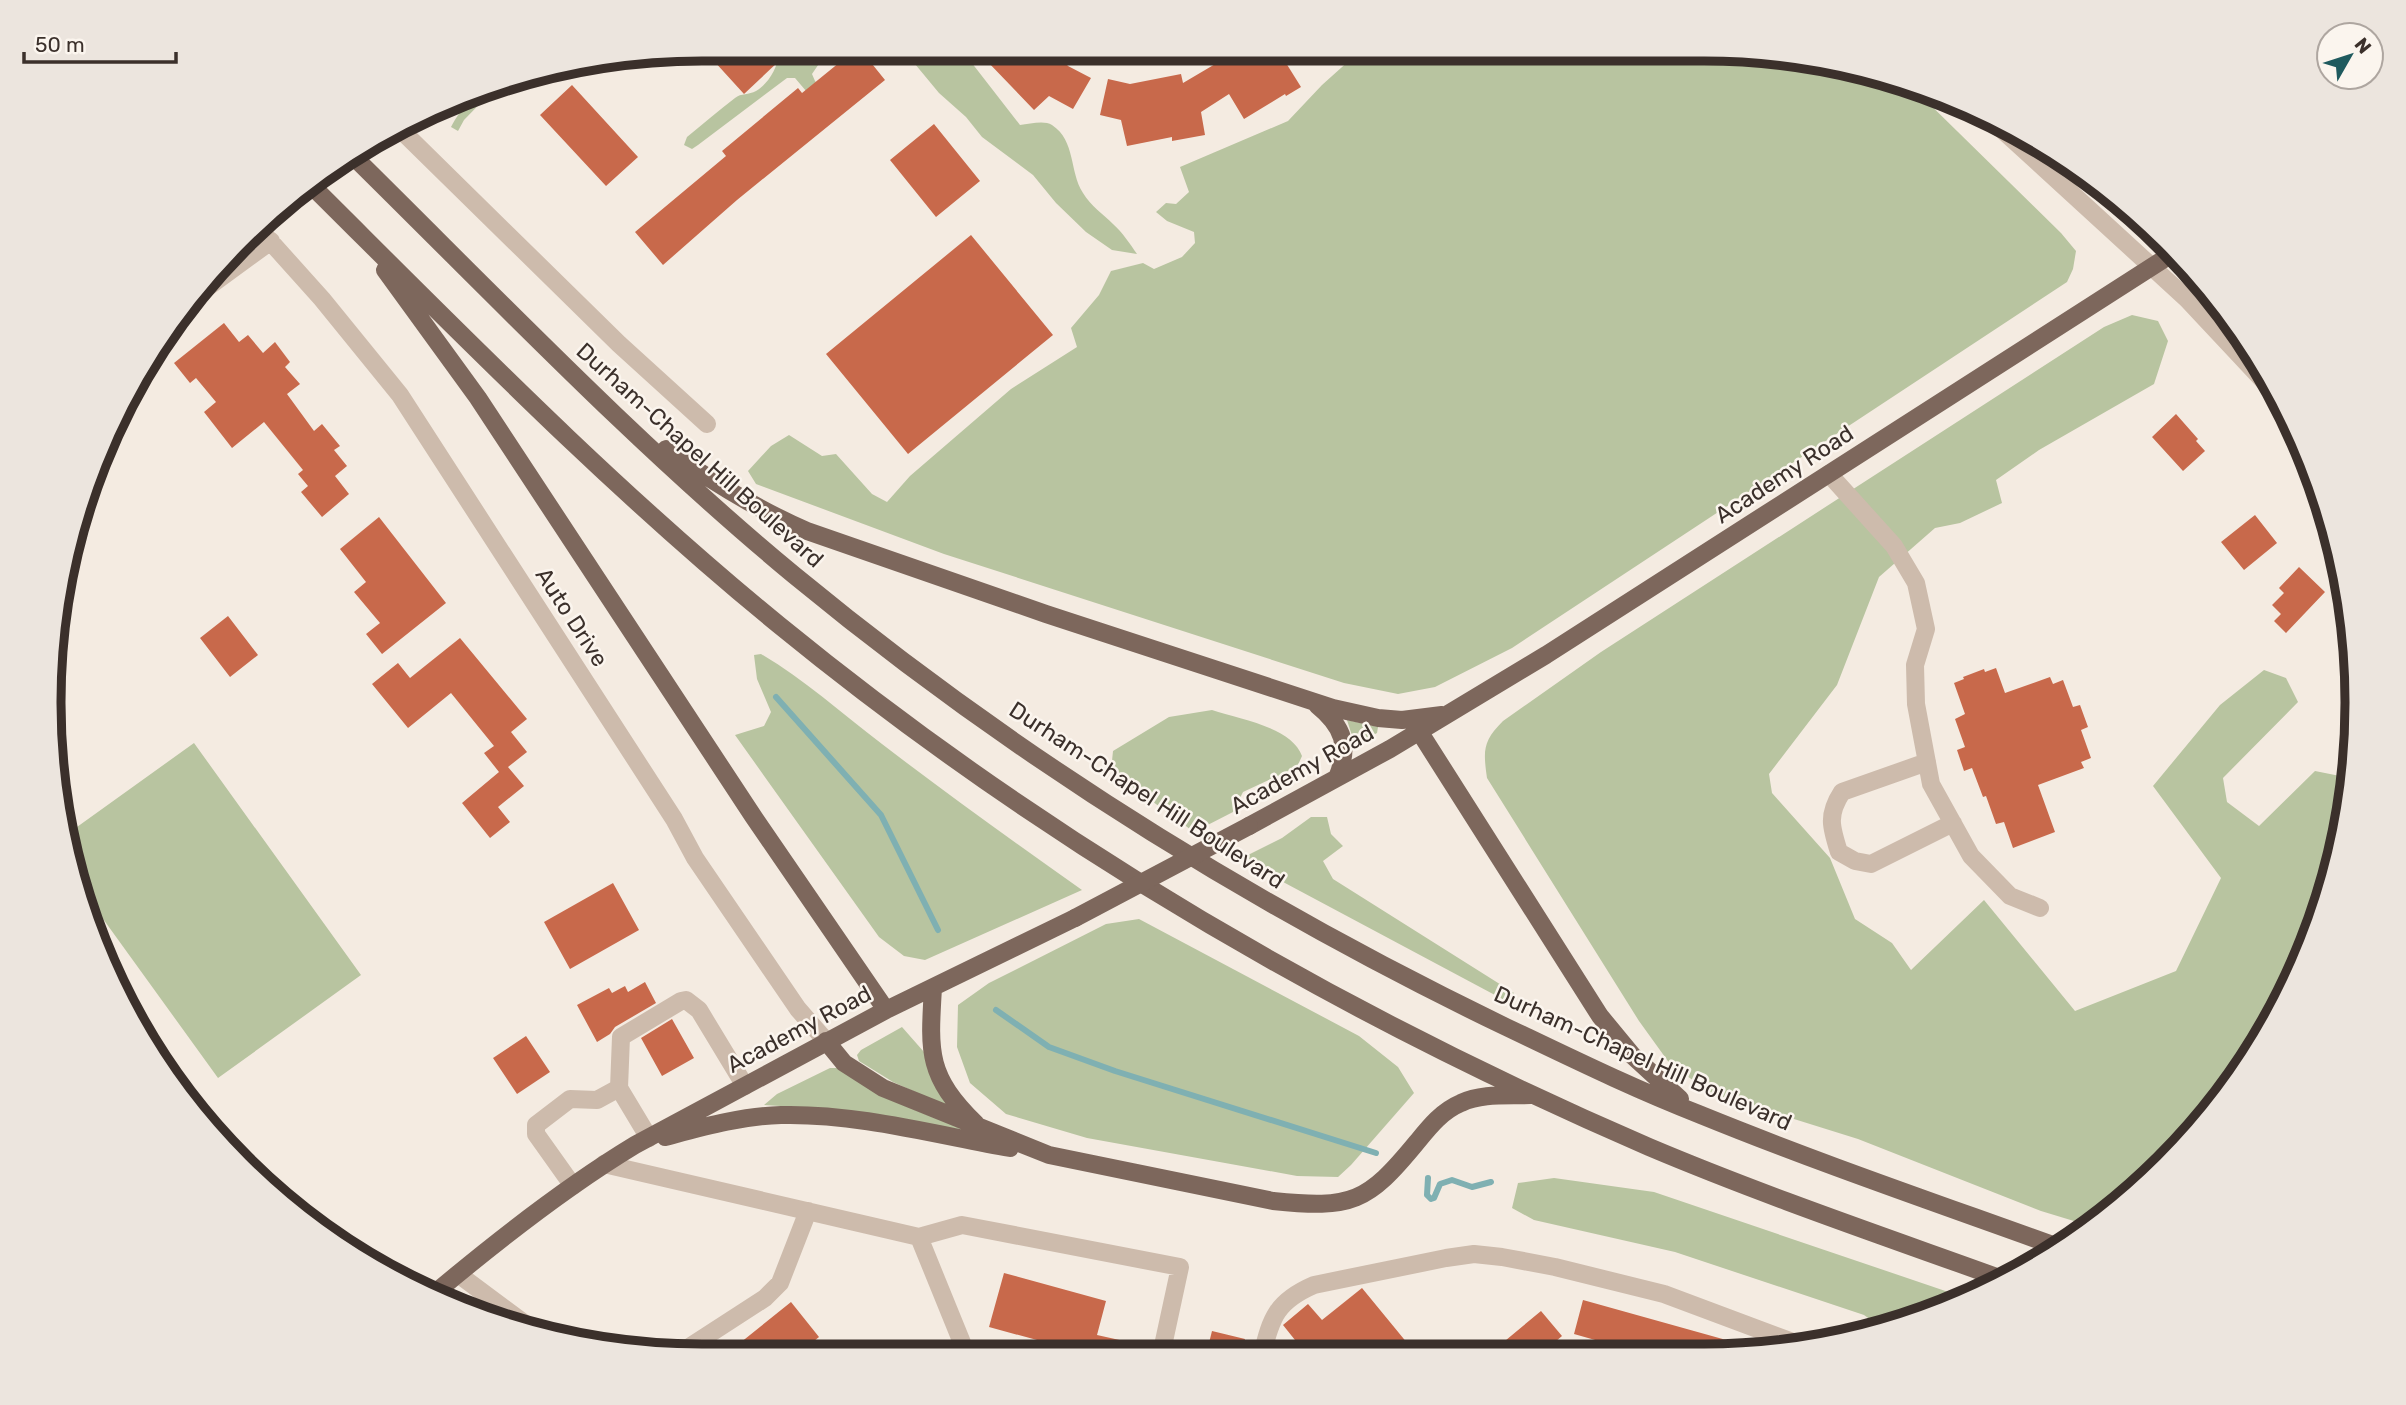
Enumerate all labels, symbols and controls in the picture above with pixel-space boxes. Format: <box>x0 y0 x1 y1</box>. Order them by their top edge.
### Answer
scale bar <box>24 21 177 65</box>
north arrow <box>2315 21 2385 91</box>
text: 50 m <box>35 32 85 57</box>
text: N <box>2350 33 2376 58</box>
street label: Durham-Chapel Hill Boulevard <box>571 337 829 573</box>
street label: Academy Road <box>1709 419 1859 529</box>
street label: Auto Drive <box>530 562 614 672</box>
street label: Durham-Chapel Hill Boulevard <box>1004 695 1290 895</box>
street label: Academy Road <box>1225 718 1379 820</box>
street label: Academy Road <box>722 979 876 1079</box>
street label: Durham-Chapel Hill Boulevard <box>1490 980 1796 1136</box>

